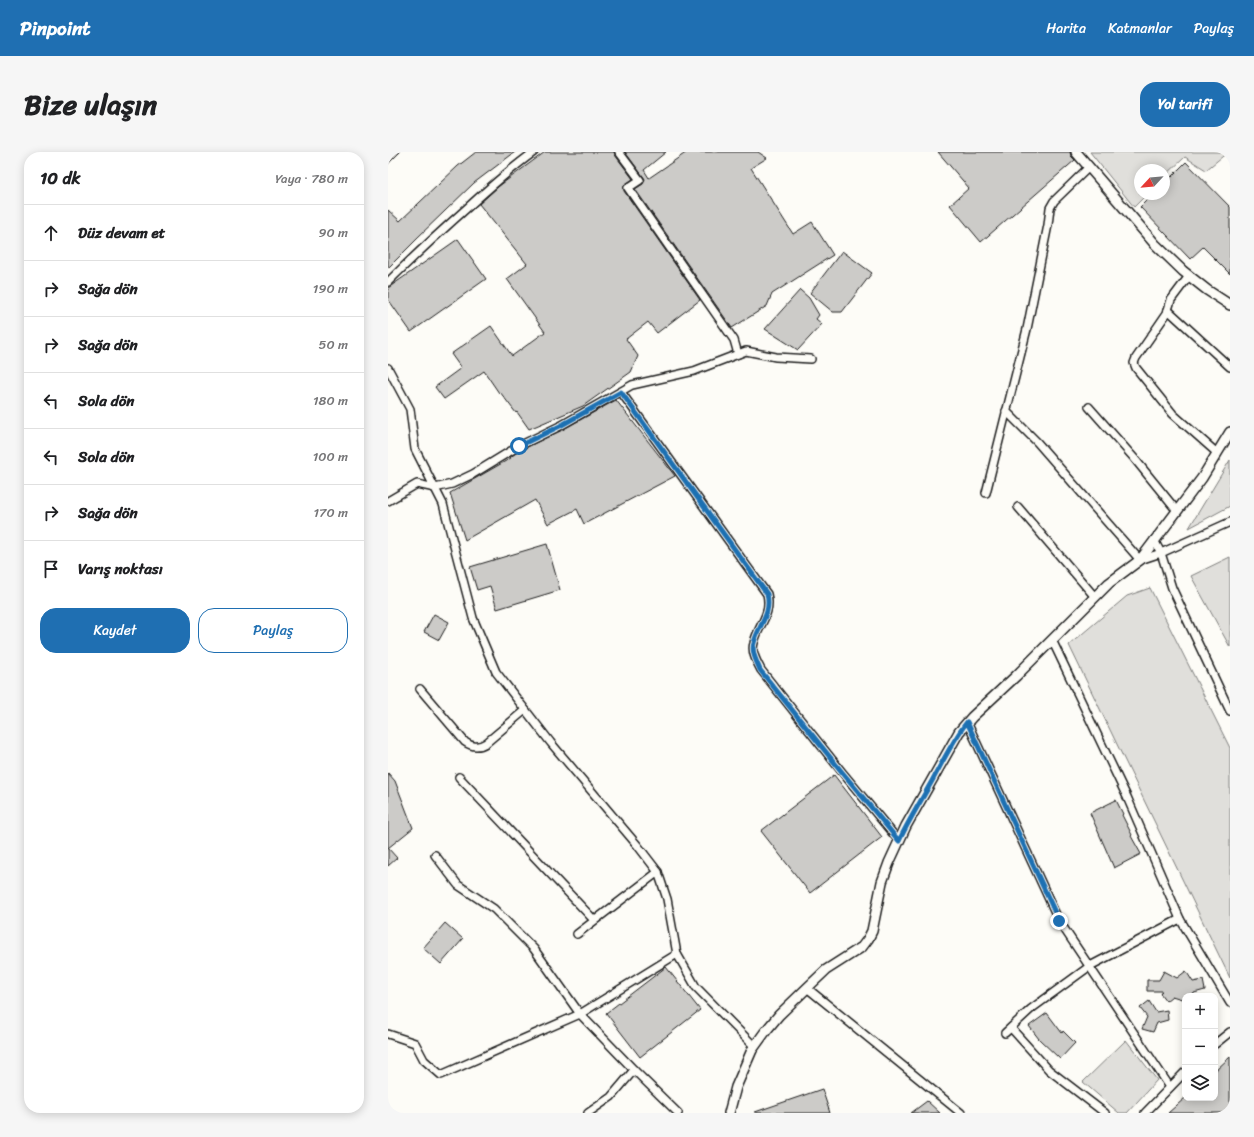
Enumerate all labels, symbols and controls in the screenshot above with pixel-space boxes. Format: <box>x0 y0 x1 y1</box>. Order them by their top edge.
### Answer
text: Pinpoint <box>20 12 91 45</box>
text: Harita <box>1046 16 1086 41</box>
text: Katmanlar <box>1108 16 1172 41</box>
text: Paylaş <box>1194 16 1234 41</box>
text: Bize ulaşın <box>24 80 157 129</box>
button: Yol tarifi <box>1140 82 1230 127</box>
text: 10 dk <box>40 163 80 193</box>
north arrow <box>1134 164 1170 200</box>
text: Yaya · 780 m <box>275 167 348 190</box>
text: Düz devam et <box>78 220 165 246</box>
text: 90 m <box>318 221 348 244</box>
icon: ahead <box>40 222 62 244</box>
text: Sağa dön <box>78 276 138 302</box>
text: 190 m <box>313 277 348 300</box>
icon: right <box>40 278 62 300</box>
text: Sağa dön <box>78 332 138 358</box>
text: 50 m <box>318 333 348 356</box>
icon: right <box>40 334 62 356</box>
text: Sola dön <box>78 388 134 414</box>
text: 180 m <box>313 389 348 412</box>
icon: left <box>40 390 62 412</box>
route start <box>510 437 528 455</box>
text: Sola dön <box>78 444 134 470</box>
text: 100 m <box>313 445 348 468</box>
icon: left <box>40 446 62 468</box>
text: Sağa dön <box>78 500 138 526</box>
text: 170 m <box>313 501 348 524</box>
icon: right <box>40 502 62 524</box>
text: Varış noktası <box>78 556 163 582</box>
icon: arrive <box>40 558 62 580</box>
button: Kaydet <box>40 608 190 653</box>
button: Paylaş <box>198 608 348 653</box>
route end <box>1050 912 1068 930</box>
map controls <box>1182 993 1218 1101</box>
button: + <box>1182 993 1218 1029</box>
button: − <box>1182 1029 1218 1065</box>
button: layers <box>1182 1065 1218 1101</box>

